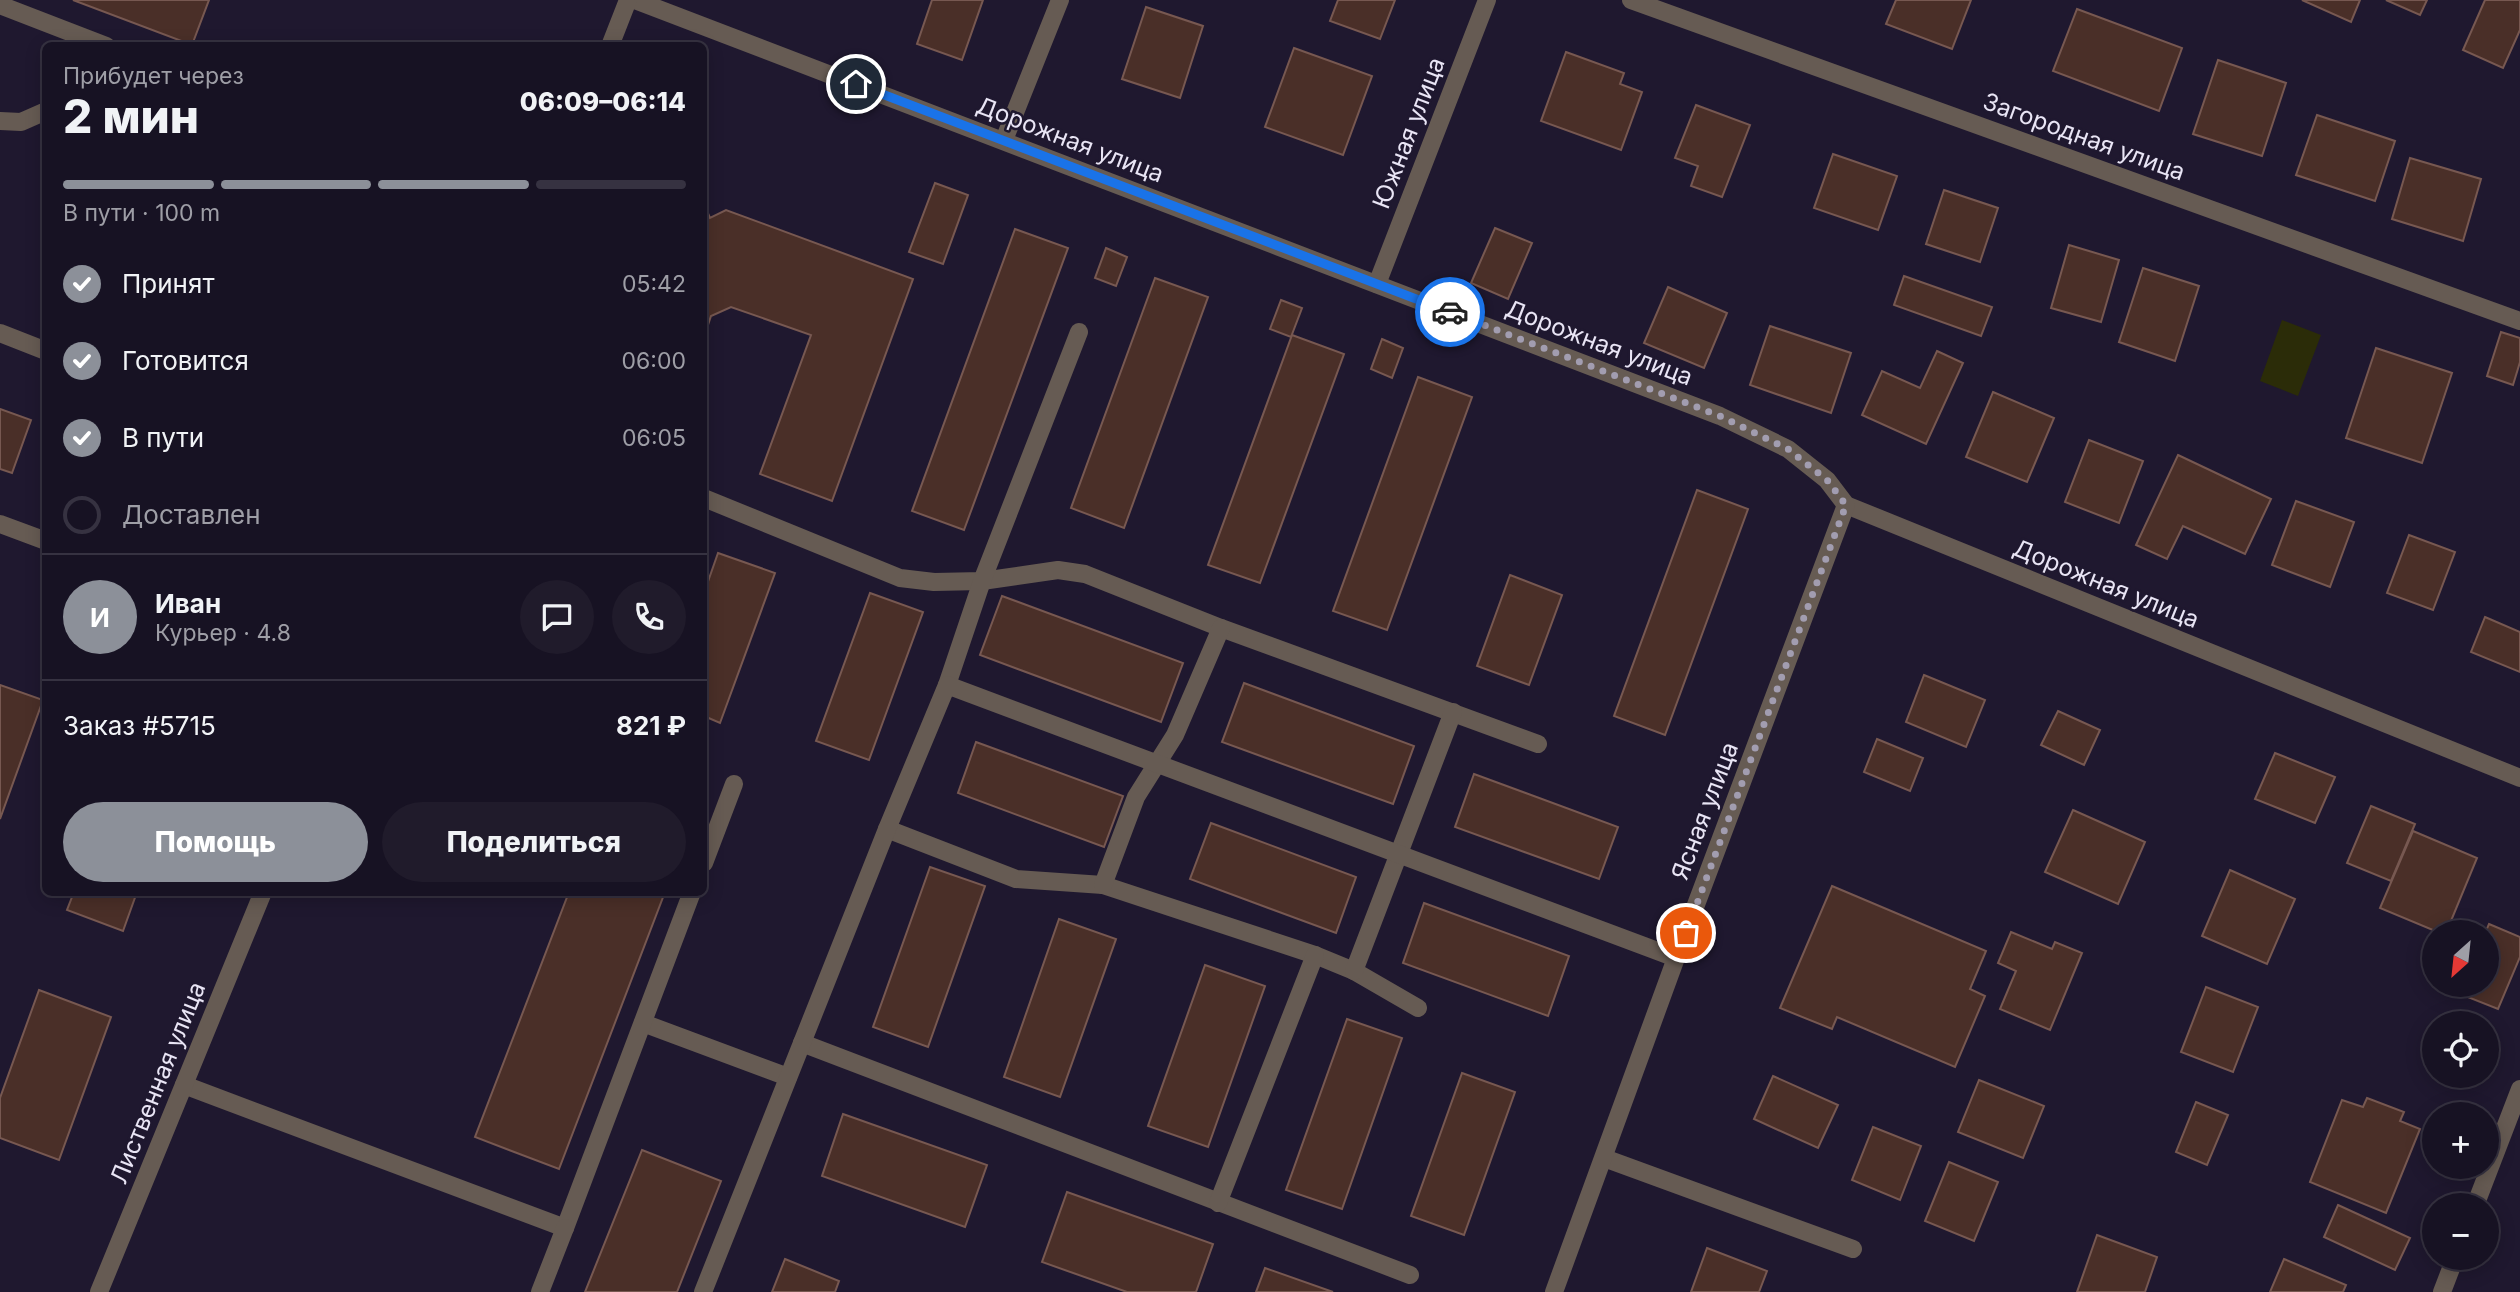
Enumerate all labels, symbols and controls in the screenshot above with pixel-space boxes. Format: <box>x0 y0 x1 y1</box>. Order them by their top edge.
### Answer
street label: Южная улица <box>1366 53 1451 213</box>
pin <box>826 54 886 114</box>
text: Прибудет через <box>63 62 244 90</box>
icon: home <box>837 65 875 103</box>
text: 06:09–06:14 <box>520 86 686 117</box>
street label: Загородная улица <box>1979 87 2189 187</box>
text: 2 мин <box>63 88 199 144</box>
street label: Дорожная улица <box>973 91 1168 189</box>
text: В пути · 100 m <box>63 199 220 227</box>
icon: check <box>63 265 101 303</box>
text: Принят <box>122 268 215 299</box>
text: 05:42 <box>622 270 686 298</box>
courier <box>1415 277 1485 347</box>
icon: car <box>1431 293 1469 331</box>
street label: Дорожная улица <box>1502 294 1697 392</box>
icon: check <box>63 342 101 380</box>
text: Готовится <box>122 345 249 376</box>
text: 06:00 <box>622 347 686 375</box>
icon: check <box>63 419 101 457</box>
text: В пути <box>122 422 204 453</box>
text: 06:05 <box>622 424 686 452</box>
text: Доставлен <box>122 499 261 530</box>
street label: Дорожная улица <box>2009 533 2203 634</box>
button: chat <box>520 580 594 654</box>
button: phone <box>612 580 686 654</box>
text: Иван <box>155 588 221 619</box>
text: И <box>90 602 110 633</box>
text: Курьер · 4.8 <box>155 619 291 647</box>
text: Заказ #5715 <box>63 710 216 741</box>
text: 821 ₽ <box>616 710 686 741</box>
street label: Ясная улица <box>1665 738 1744 884</box>
button: Помощь <box>63 802 368 882</box>
button: Поделиться <box>382 802 686 882</box>
pin <box>1656 903 1716 963</box>
icon: bag <box>1667 914 1705 952</box>
north arrow <box>2422 920 2499 998</box>
map controls <box>2422 920 2499 1270</box>
street label: Лиственная улица <box>104 978 211 1188</box>
button: locate <box>2422 1011 2499 1088</box>
button: + <box>2422 1102 2499 1179</box>
button: − <box>2422 1193 2499 1270</box>

